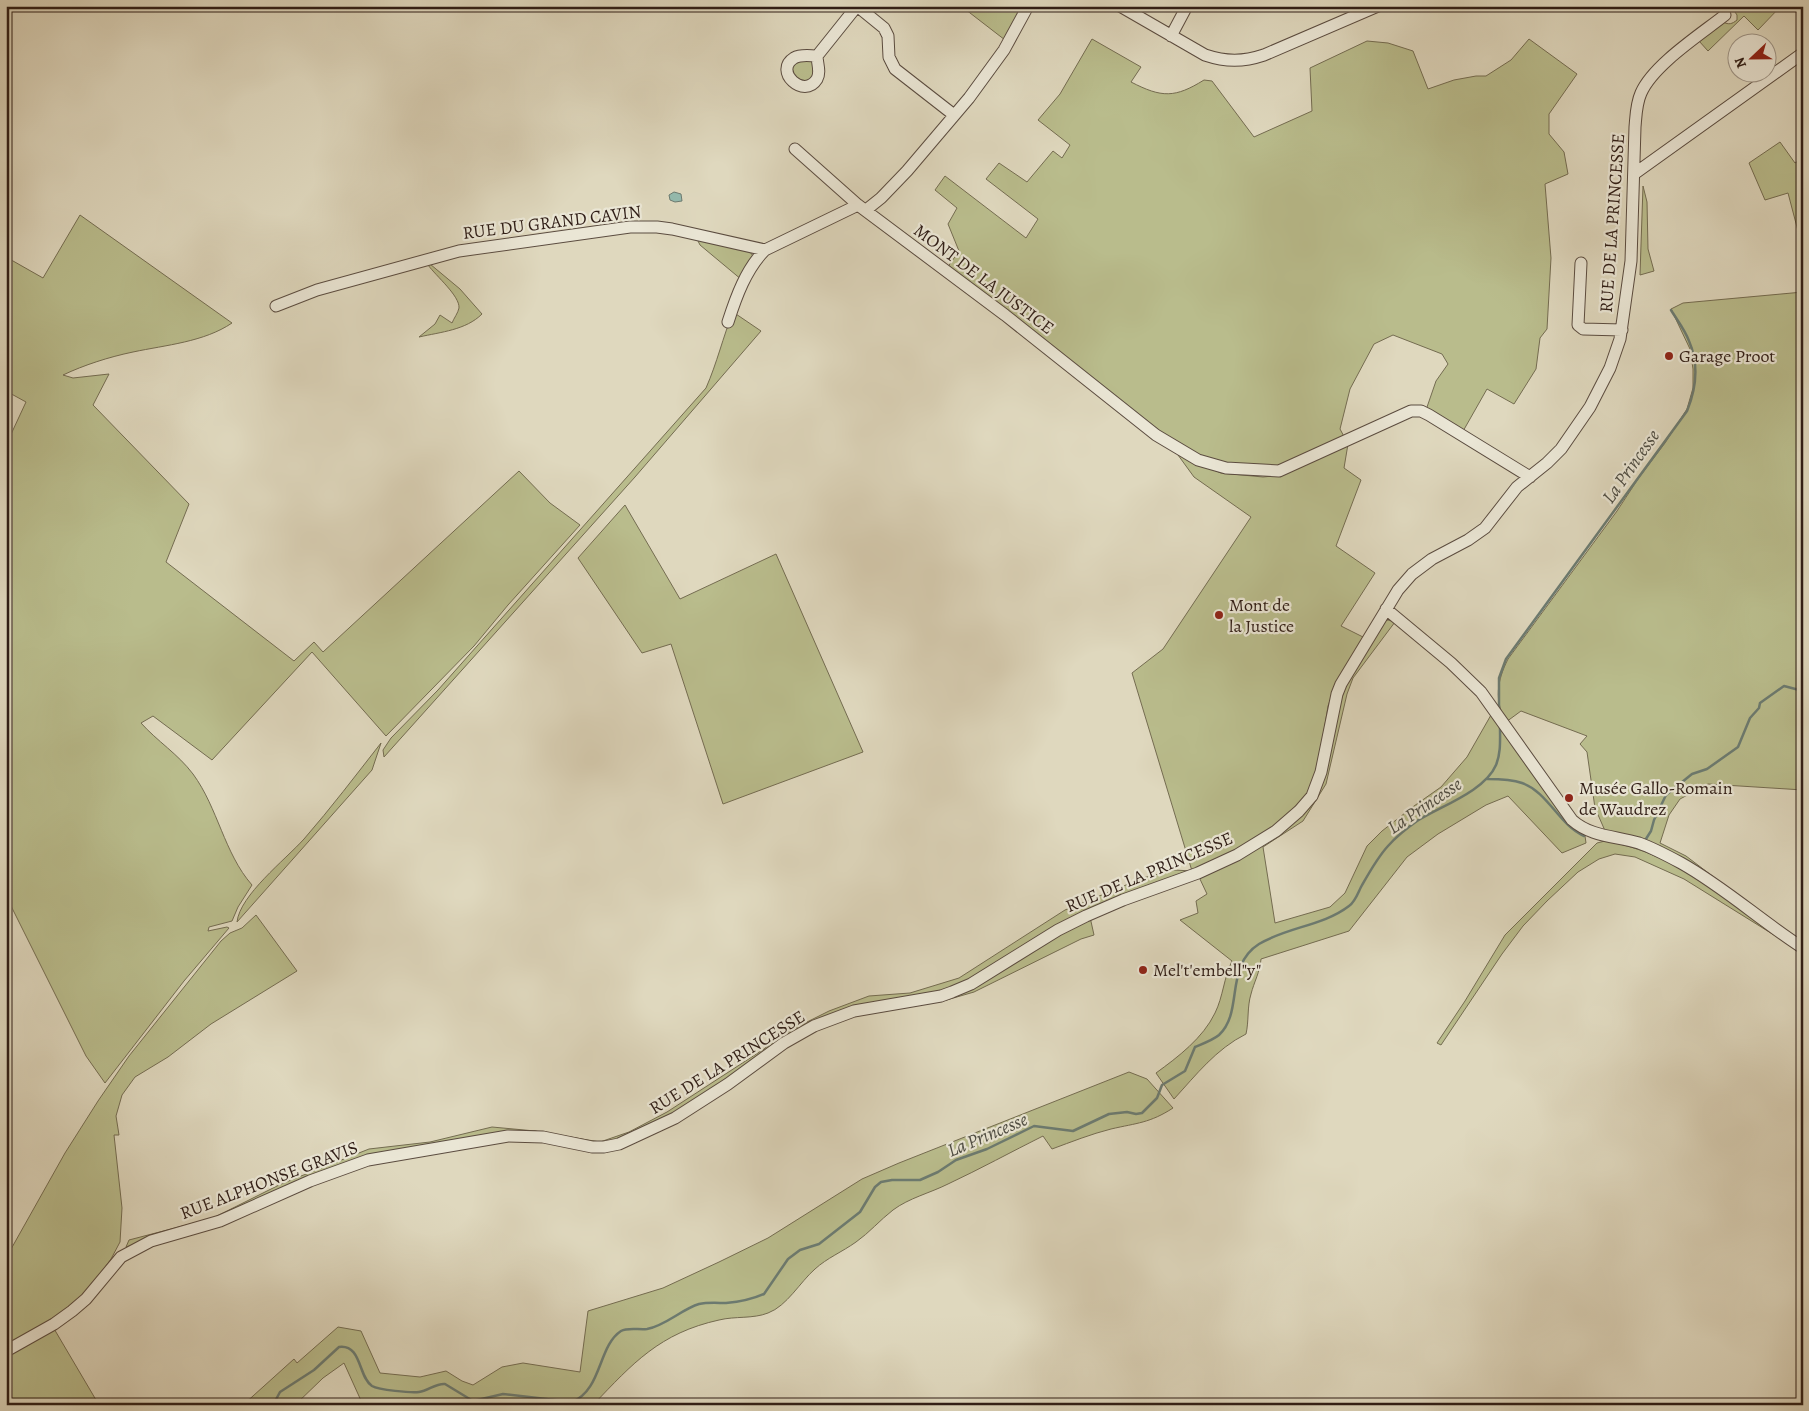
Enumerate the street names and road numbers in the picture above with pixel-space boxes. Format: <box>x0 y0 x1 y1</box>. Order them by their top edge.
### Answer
street label: RUE DE LA PRINCESSE <box>1594 133 1630 313</box>
street label: RUE DU GRAND CAVIN <box>461 199 643 245</box>
street label: MONT DE LA JUSTICE <box>909 218 1059 340</box>
street label: RUE DE LA PRINCESSE <box>1062 826 1236 918</box>
street label: RUE DE LA PRINCESSE <box>644 1004 810 1120</box>
street label: RUE ALPHONSE GRAVIS <box>177 1135 361 1225</box>

